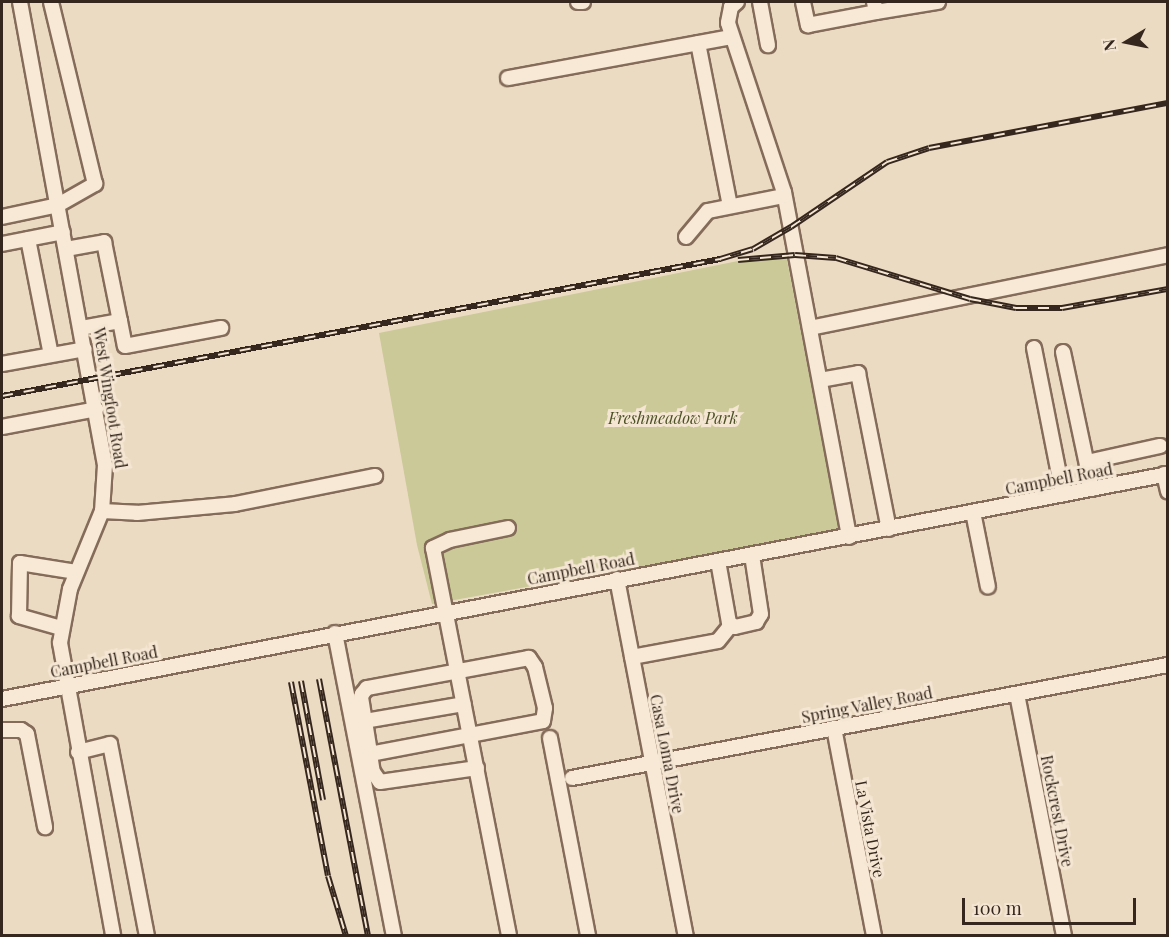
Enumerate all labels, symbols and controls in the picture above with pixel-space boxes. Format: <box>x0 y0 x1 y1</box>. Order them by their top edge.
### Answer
north arrow <box>1097 12 1157 72</box>
text: N <box>1097 38 1120 53</box>
street label: West Wingfoot Road <box>89 326 131 470</box>
park label: Freshmeadow Park <box>608 408 738 428</box>
street label: Campbell Road <box>1004 459 1114 499</box>
street label: Campbell Road <box>526 549 636 589</box>
street label: Campbell Road <box>49 642 159 682</box>
street label: Spring Valley Road <box>799 683 935 727</box>
street label: Casa Loma Drive <box>646 693 688 815</box>
street label: Rockcrest Drive <box>1037 753 1077 869</box>
street label: La Vista Drive <box>851 778 889 880</box>
scale bar <box>965 886 1139 924</box>
text: 100 m <box>973 896 1022 920</box>

